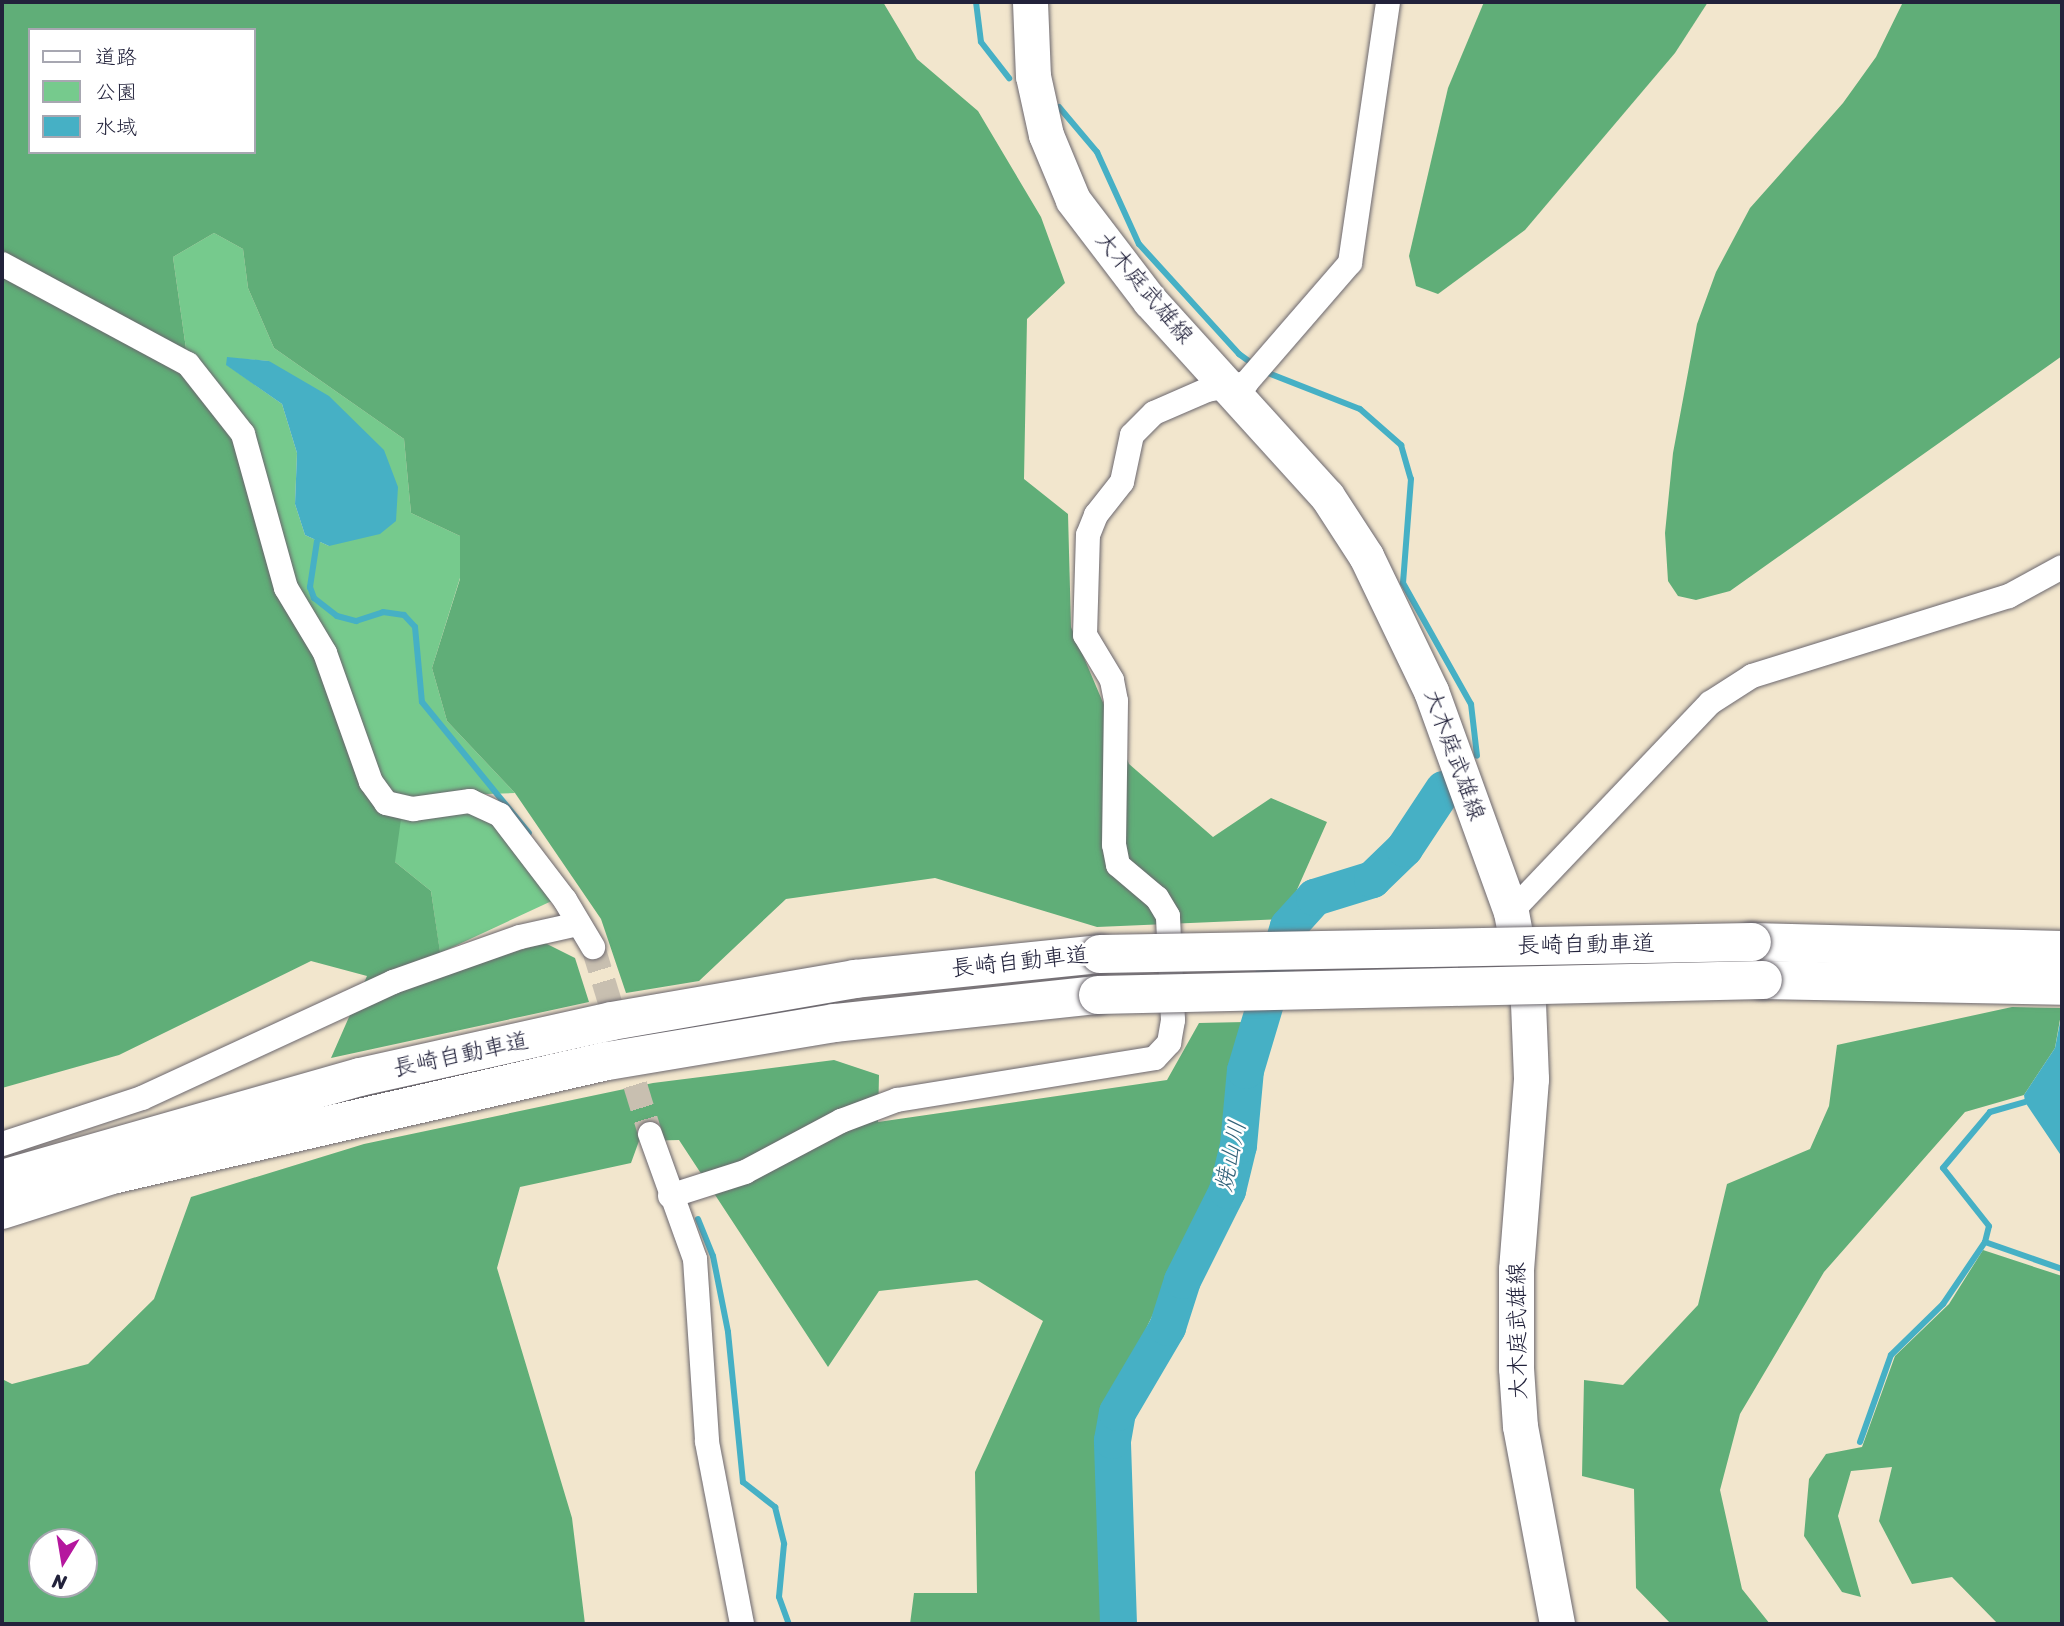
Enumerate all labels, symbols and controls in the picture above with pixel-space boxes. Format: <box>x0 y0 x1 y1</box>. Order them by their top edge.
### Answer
legend <box>28 28 256 154</box>
text: 道路 <box>95 38 137 76</box>
text: 公園 <box>95 73 137 111</box>
text: 水域 <box>95 108 137 146</box>
street label: 大木庭武雄線 <box>1089 226 1199 350</box>
street label: 大木庭武雄線 <box>1417 685 1491 825</box>
street label: 長崎自動車道 <box>1517 930 1655 960</box>
street label: 長崎自動車道 <box>950 941 1090 983</box>
street label: 長崎自動車道 <box>391 1027 531 1083</box>
water label: 焼山川 <box>1209 1118 1253 1194</box>
street label: 大木庭武雄線 <box>1503 1262 1533 1400</box>
north arrow <box>28 1528 98 1598</box>
text: N <box>50 1565 69 1600</box>

